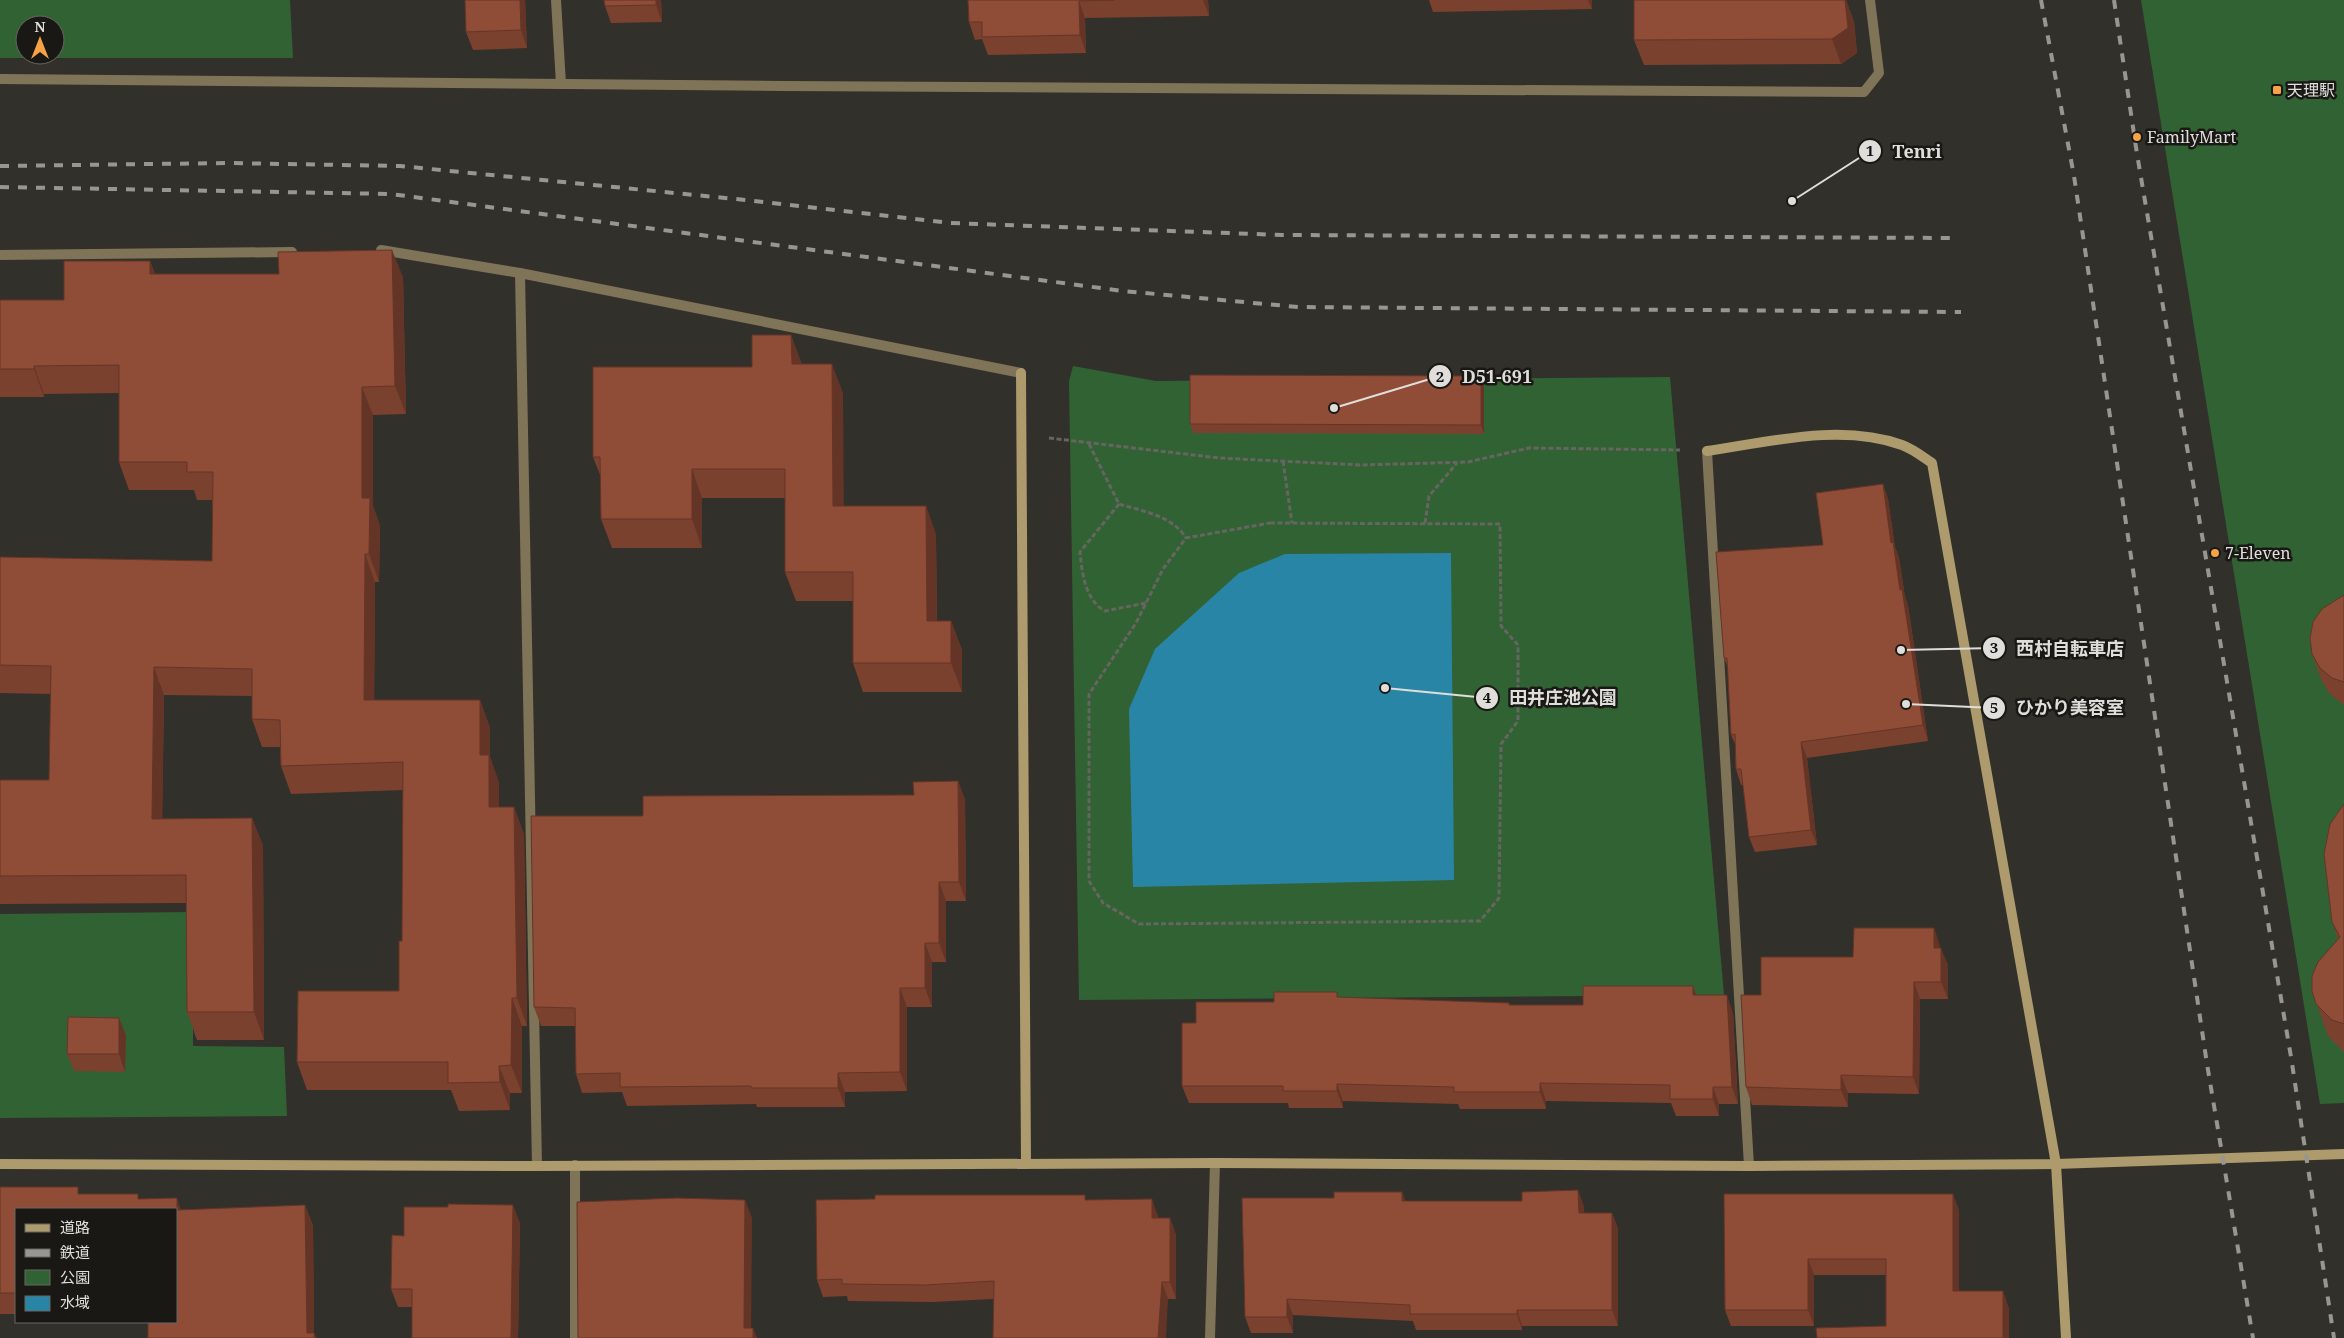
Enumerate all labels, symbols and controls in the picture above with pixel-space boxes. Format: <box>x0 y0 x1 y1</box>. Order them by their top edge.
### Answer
north arrow <box>15 15 65 65</box>
text: N <box>34 17 46 36</box>
place label: 天理駅 <box>2287 79 2335 101</box>
marker: 天理駅 <box>2271 84 2283 96</box>
place label: FamilyMart <box>2147 126 2237 148</box>
marker: FamilyMart <box>2131 131 2143 143</box>
callout: Tenri <box>1858 135 1952 168</box>
text: Tenri <box>1892 139 1942 163</box>
text: 1 <box>1866 140 1874 160</box>
callout: D51-691 <box>1427 360 1543 393</box>
text: D51-691 <box>1462 364 1532 388</box>
text: 2 <box>1436 366 1444 386</box>
place label: 7-Eleven <box>2225 542 2291 564</box>
marker: 7-Eleven <box>2209 547 2221 559</box>
callout: 西村自転車店 <box>1981 632 2134 665</box>
text: 西村自転車店 <box>2016 636 2124 660</box>
text: 3 <box>1990 637 1998 657</box>
callout: 田井庄池公園 <box>1474 681 1627 714</box>
text: 田井庄池公園 <box>1509 685 1617 709</box>
text: 4 <box>1483 687 1492 707</box>
callout: ひかり美容室 <box>1981 691 2134 724</box>
text: ひかり美容室 <box>2016 695 2124 719</box>
text: 5 <box>1990 697 1998 717</box>
legend <box>15 1208 178 1323</box>
text: 道路 <box>60 1217 90 1237</box>
text: 鉄道 <box>60 1242 90 1262</box>
text: 公園 <box>60 1267 90 1287</box>
text: 水域 <box>60 1292 90 1312</box>

